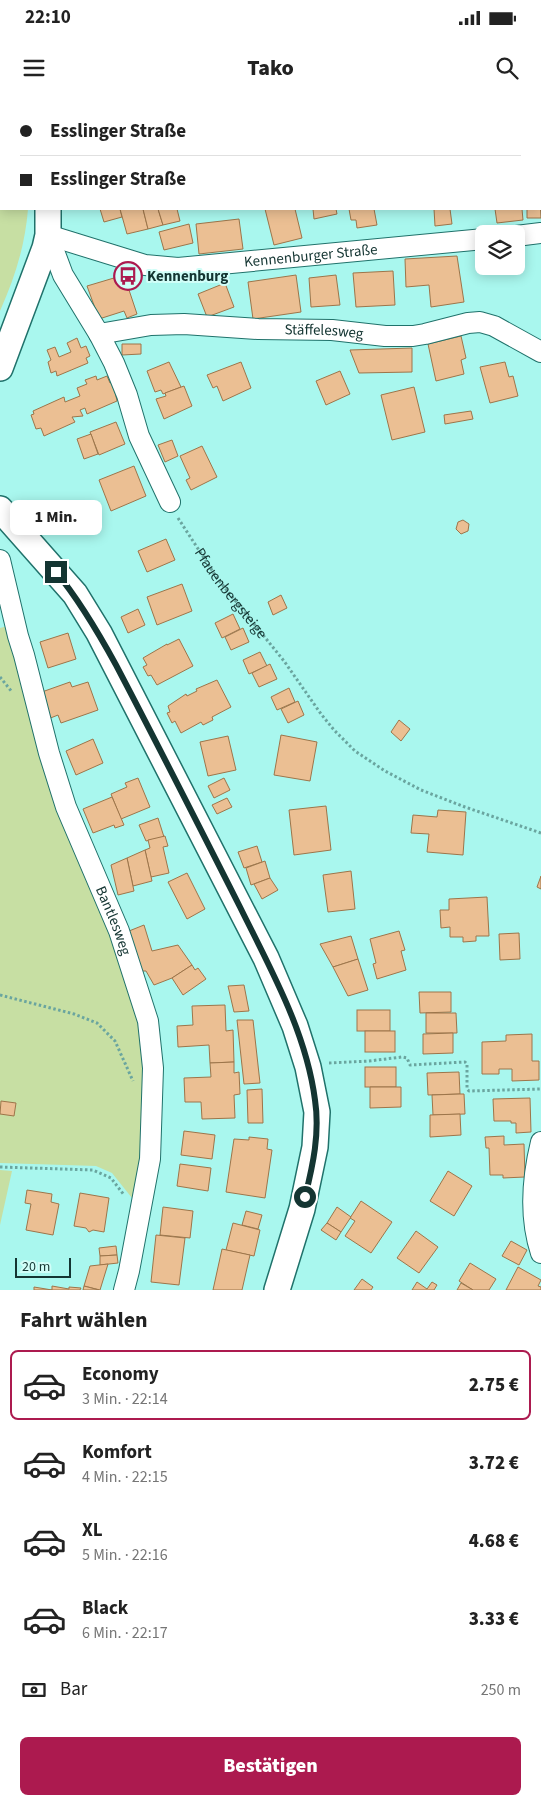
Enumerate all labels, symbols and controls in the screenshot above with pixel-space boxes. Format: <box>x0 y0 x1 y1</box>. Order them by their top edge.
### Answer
text: 22:10 <box>25 4 71 31</box>
text: Tako <box>247 52 294 84</box>
icon: menu <box>20 54 48 82</box>
icon: search <box>493 54 521 82</box>
text: Esslinger Straße <box>50 118 186 145</box>
text: Esslinger Straße <box>50 166 186 193</box>
map controls <box>475 225 525 275</box>
button: layers <box>475 225 525 275</box>
street label: Kennenburger Straße <box>243 239 378 273</box>
bus stop icon: Kennenburg <box>113 261 143 291</box>
place label: Kennenburg <box>147 266 228 287</box>
street label: Stäffelesweg <box>284 319 365 345</box>
callout: 1 Min. <box>10 500 102 534</box>
text: 1 Min. <box>35 506 77 528</box>
street label: Pfauenbergsteige <box>189 544 272 643</box>
route end <box>45 561 67 583</box>
street label: Bantlesweg <box>90 883 136 958</box>
route start <box>294 1186 316 1208</box>
scale bar <box>15 1255 71 1278</box>
text: 20 m <box>22 1257 50 1277</box>
text: Fahrt wählen <box>20 1304 148 1336</box>
text: Economy <box>82 1361 159 1388</box>
icon: car <box>22 1363 67 1408</box>
text: 2.75 € <box>469 1372 519 1399</box>
text: 3 Min. · 22:14 <box>82 1388 168 1410</box>
text: Komfort <box>82 1439 152 1466</box>
icon: car <box>22 1441 67 1486</box>
text: 3.72 € <box>469 1450 519 1477</box>
text: 4 Min. · 22:15 <box>82 1466 168 1488</box>
text: XL <box>82 1517 103 1544</box>
icon: car <box>22 1519 67 1564</box>
text: 4.68 € <box>469 1528 519 1555</box>
text: 5 Min. · 22:16 <box>82 1544 168 1566</box>
text: Black <box>82 1595 128 1622</box>
icon: car <box>22 1597 67 1642</box>
text: 3.33 € <box>469 1606 519 1633</box>
text: 6 Min. · 22:17 <box>82 1622 168 1644</box>
icon: cash <box>20 1676 48 1704</box>
text: Bar <box>60 1676 87 1703</box>
text: 250 m <box>481 1679 521 1701</box>
button: Bestätigen <box>20 1737 521 1795</box>

